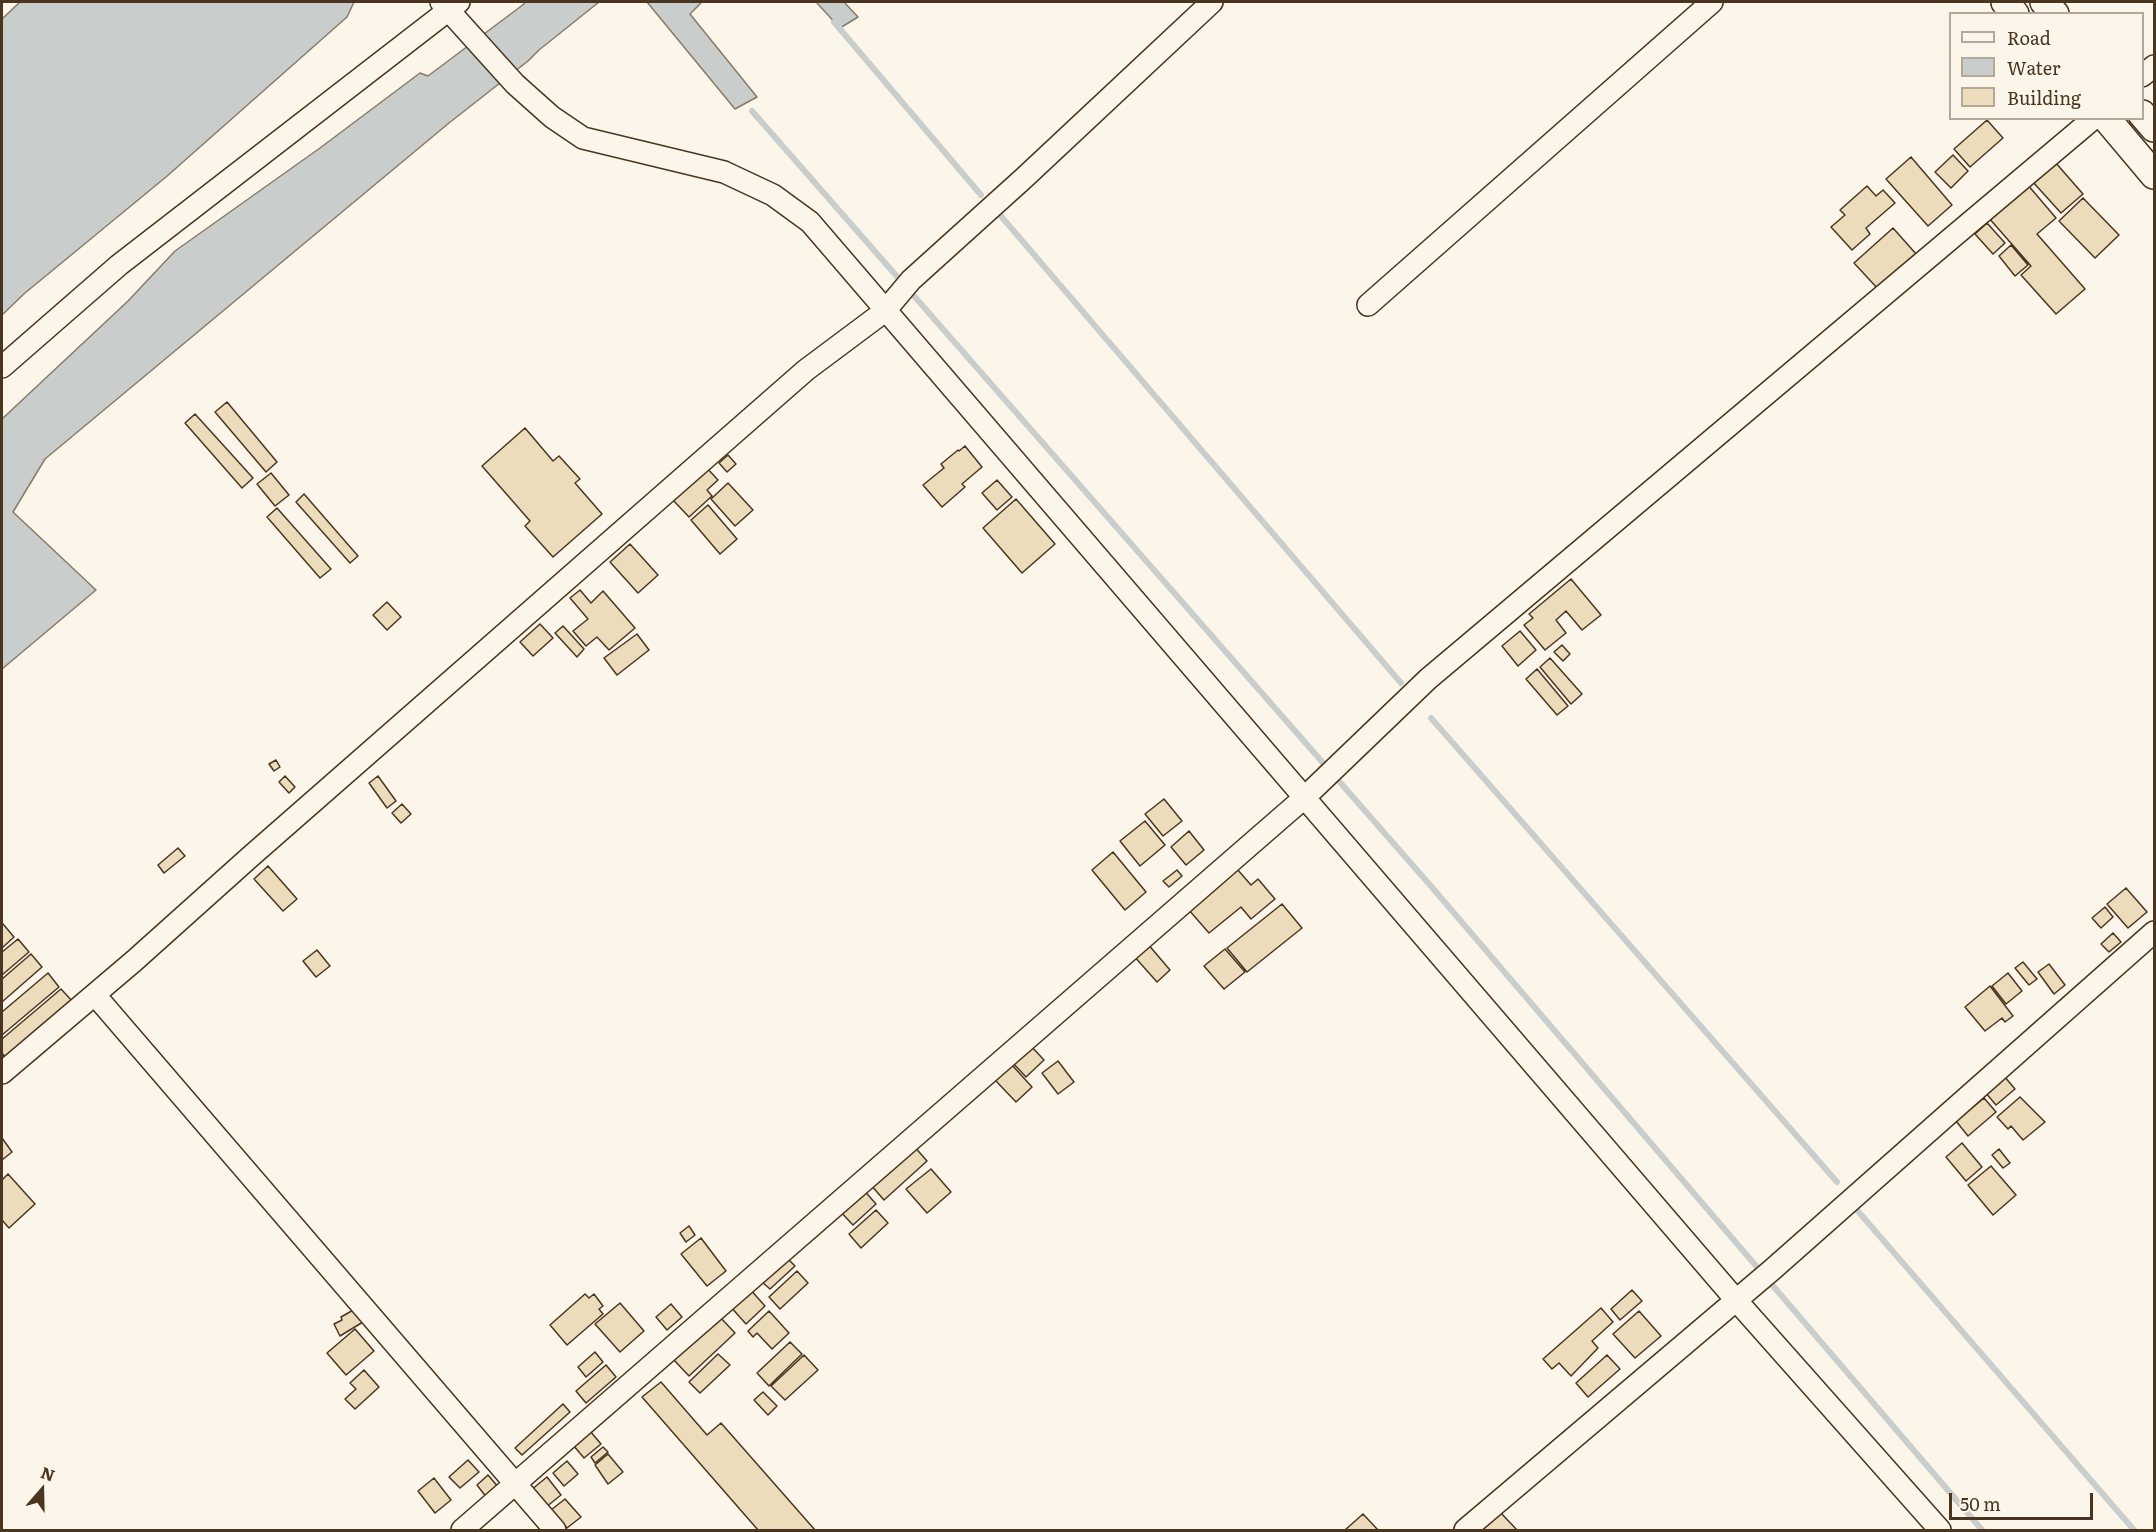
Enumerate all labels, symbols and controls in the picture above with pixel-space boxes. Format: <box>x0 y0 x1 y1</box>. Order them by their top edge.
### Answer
legend <box>1949 12 2144 120</box>
text: Road <box>2007 24 2051 51</box>
text: Water <box>2007 54 2060 81</box>
text: Building <box>2007 84 2081 111</box>
north arrow <box>12 1460 72 1520</box>
text: N <box>38 1460 59 1487</box>
scale bar <box>1952 1481 2096 1519</box>
text: 50 m <box>1960 1490 2001 1517</box>

